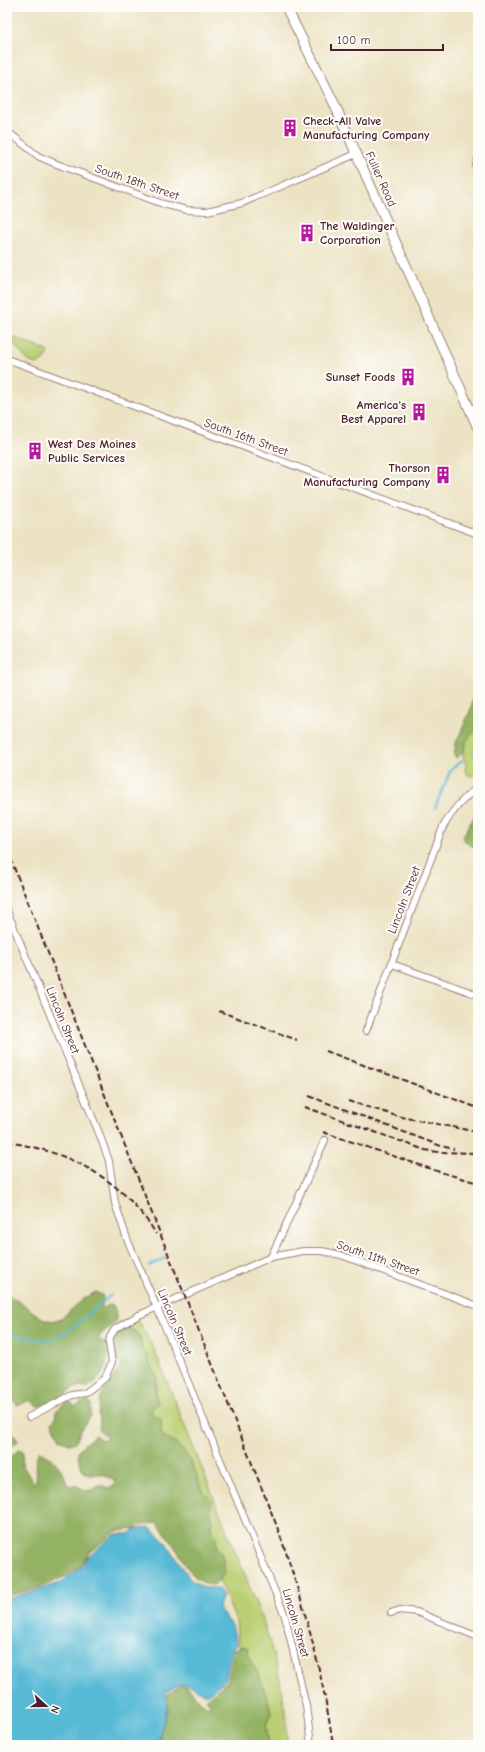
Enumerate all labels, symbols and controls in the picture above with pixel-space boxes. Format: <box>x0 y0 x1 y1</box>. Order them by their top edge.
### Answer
scale bar <box>331 26 443 52</box>
text: 100 m <box>337 33 370 47</box>
place label: Check-All Valve Manufacturing Company <box>303 114 430 142</box>
building icon: Check-All Valve Manufacturing Company <box>280 118 300 138</box>
street label: Fuller Road <box>363 149 399 209</box>
street label: South 18th Street <box>93 161 181 203</box>
place label: The Waldinger Corporation <box>320 219 394 247</box>
building icon: The Waldinger Corporation <box>297 223 317 243</box>
building icon: Sunset Foods <box>398 367 418 387</box>
place label: Sunset Foods <box>326 370 395 384</box>
place label: America's Best Apparel <box>341 398 406 426</box>
building icon: America's Best Apparel <box>409 402 429 422</box>
street label: South 16th Street <box>202 415 290 459</box>
place label: West Des Moines Public Services <box>48 437 136 465</box>
building icon: West Des Moines Public Services <box>25 441 45 461</box>
place label: Thorson Manufacturing Company <box>304 461 430 489</box>
building icon: Thorson Manufacturing Company <box>433 465 453 485</box>
street label: Lincoln Street <box>385 864 423 936</box>
street label: Lincoln Street <box>43 985 83 1056</box>
street label: South 11th Street <box>335 1237 422 1279</box>
street label: Lincoln Street <box>155 1287 195 1358</box>
street label: Lincoln Street <box>280 1587 313 1660</box>
north arrow <box>26 1686 66 1726</box>
text: N <box>48 1704 62 1715</box>

